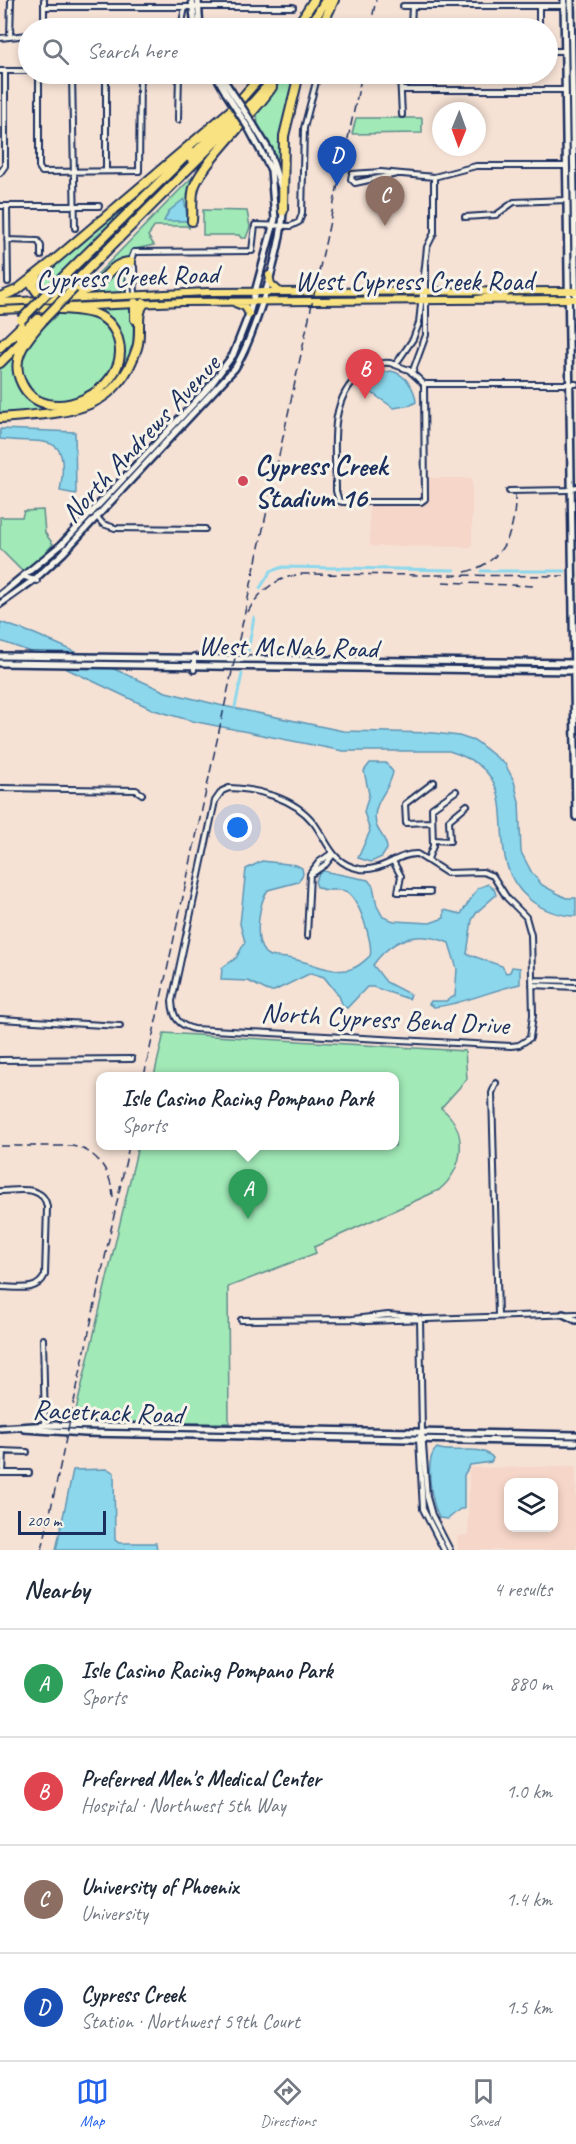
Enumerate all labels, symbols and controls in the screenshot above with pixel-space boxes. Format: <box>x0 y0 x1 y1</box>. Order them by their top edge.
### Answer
search box <box>18 18 558 84</box>
icon: search <box>39 35 72 68</box>
text: Search here <box>87 37 177 65</box>
north arrow <box>432 102 486 156</box>
pin: D <box>318 136 356 186</box>
pin: C <box>366 176 404 226</box>
street label: Cypress Creek Road <box>35 256 223 297</box>
street label: West Cypress Creek Road <box>295 263 537 298</box>
street label: North Andrews Avenue <box>53 346 229 530</box>
pin: B <box>346 350 385 399</box>
place label: Cypress Creek Stadium 16 <box>255 448 389 515</box>
marker: Cypress Creek Stadium 16 <box>236 474 250 488</box>
street label: West McNab Road <box>198 627 382 666</box>
your location <box>223 813 252 842</box>
street label: North Cypress Bend Drive <box>260 995 512 1043</box>
popup <box>96 1072 399 1150</box>
text: Isle Casino Racing Pompano Park <box>122 1085 373 1113</box>
text: Sports <box>122 1113 167 1138</box>
pin: A <box>228 1170 268 1219</box>
street label: Racetrack Road <box>32 1391 188 1432</box>
map controls <box>504 1478 558 1532</box>
button: layers <box>504 1478 558 1532</box>
scale bar <box>18 1508 106 1536</box>
text: 200 m <box>27 1511 61 1531</box>
text: Nearby <box>24 1573 89 1606</box>
text: 4 results <box>493 1577 552 1602</box>
text: Isle Casino Racing Pompano Park <box>81 1657 333 1685</box>
text: A <box>38 1671 49 1696</box>
text: 880 m <box>509 1671 552 1696</box>
text: Sports <box>81 1685 126 1710</box>
text: Preferred Men's Medical Center <box>81 1765 321 1793</box>
text: B <box>38 1779 49 1804</box>
text: 1.0 km <box>506 1779 552 1804</box>
text: Hospital · Northwest 5th Way <box>81 1793 286 1818</box>
text: University of Phoenix <box>81 1873 238 1901</box>
text: C <box>39 1887 48 1912</box>
text: 1.4 km <box>506 1887 552 1912</box>
text: University <box>81 1901 148 1926</box>
text: Cypress Creek <box>81 1981 185 2009</box>
text: D <box>38 1995 49 2020</box>
text: 1.5 km <box>506 1995 552 2020</box>
text: Station · Northwest 59th Court <box>81 2009 300 2034</box>
tab: Map <box>76 2075 109 2131</box>
tab: Directions <box>260 2075 316 2131</box>
tab: Saved <box>467 2075 500 2131</box>

